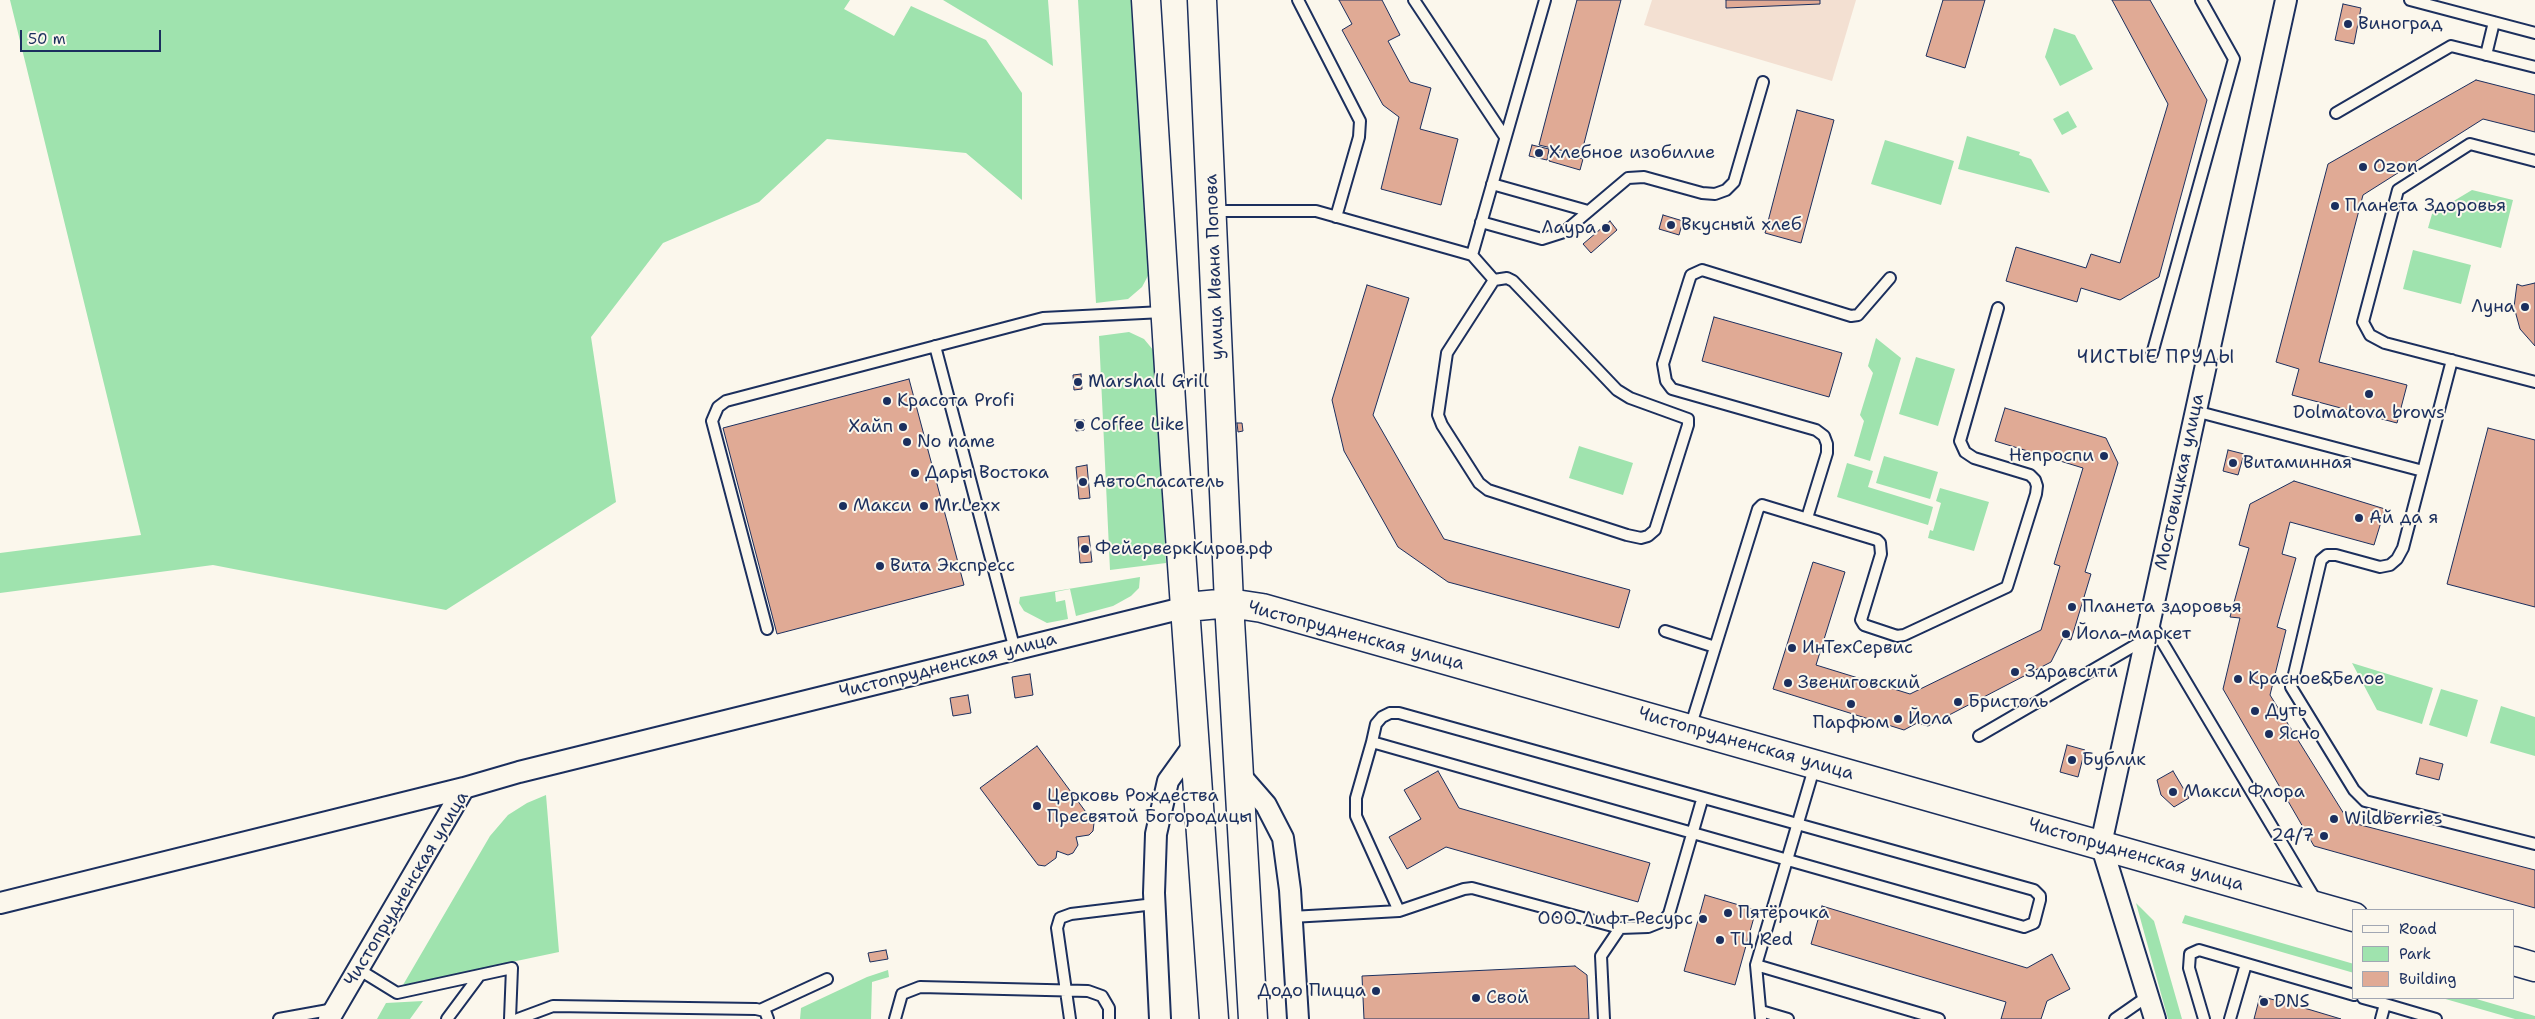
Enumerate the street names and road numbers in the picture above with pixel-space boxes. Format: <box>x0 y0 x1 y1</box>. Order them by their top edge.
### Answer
street label: улица Ивана Попова <box>1201 174 1229 360</box>
street label: Мостовицкая улица <box>2151 392 2209 572</box>
street label: Чистопрудненская улица <box>1245 597 1467 675</box>
street label: Чистопрудненская улица <box>837 629 1059 703</box>
street label: Чистопрудненская улица <box>1636 703 1856 785</box>
street label: Чистопрудненская улица <box>340 788 474 990</box>
street label: Чистопрудненская улица <box>2026 814 2246 896</box>

